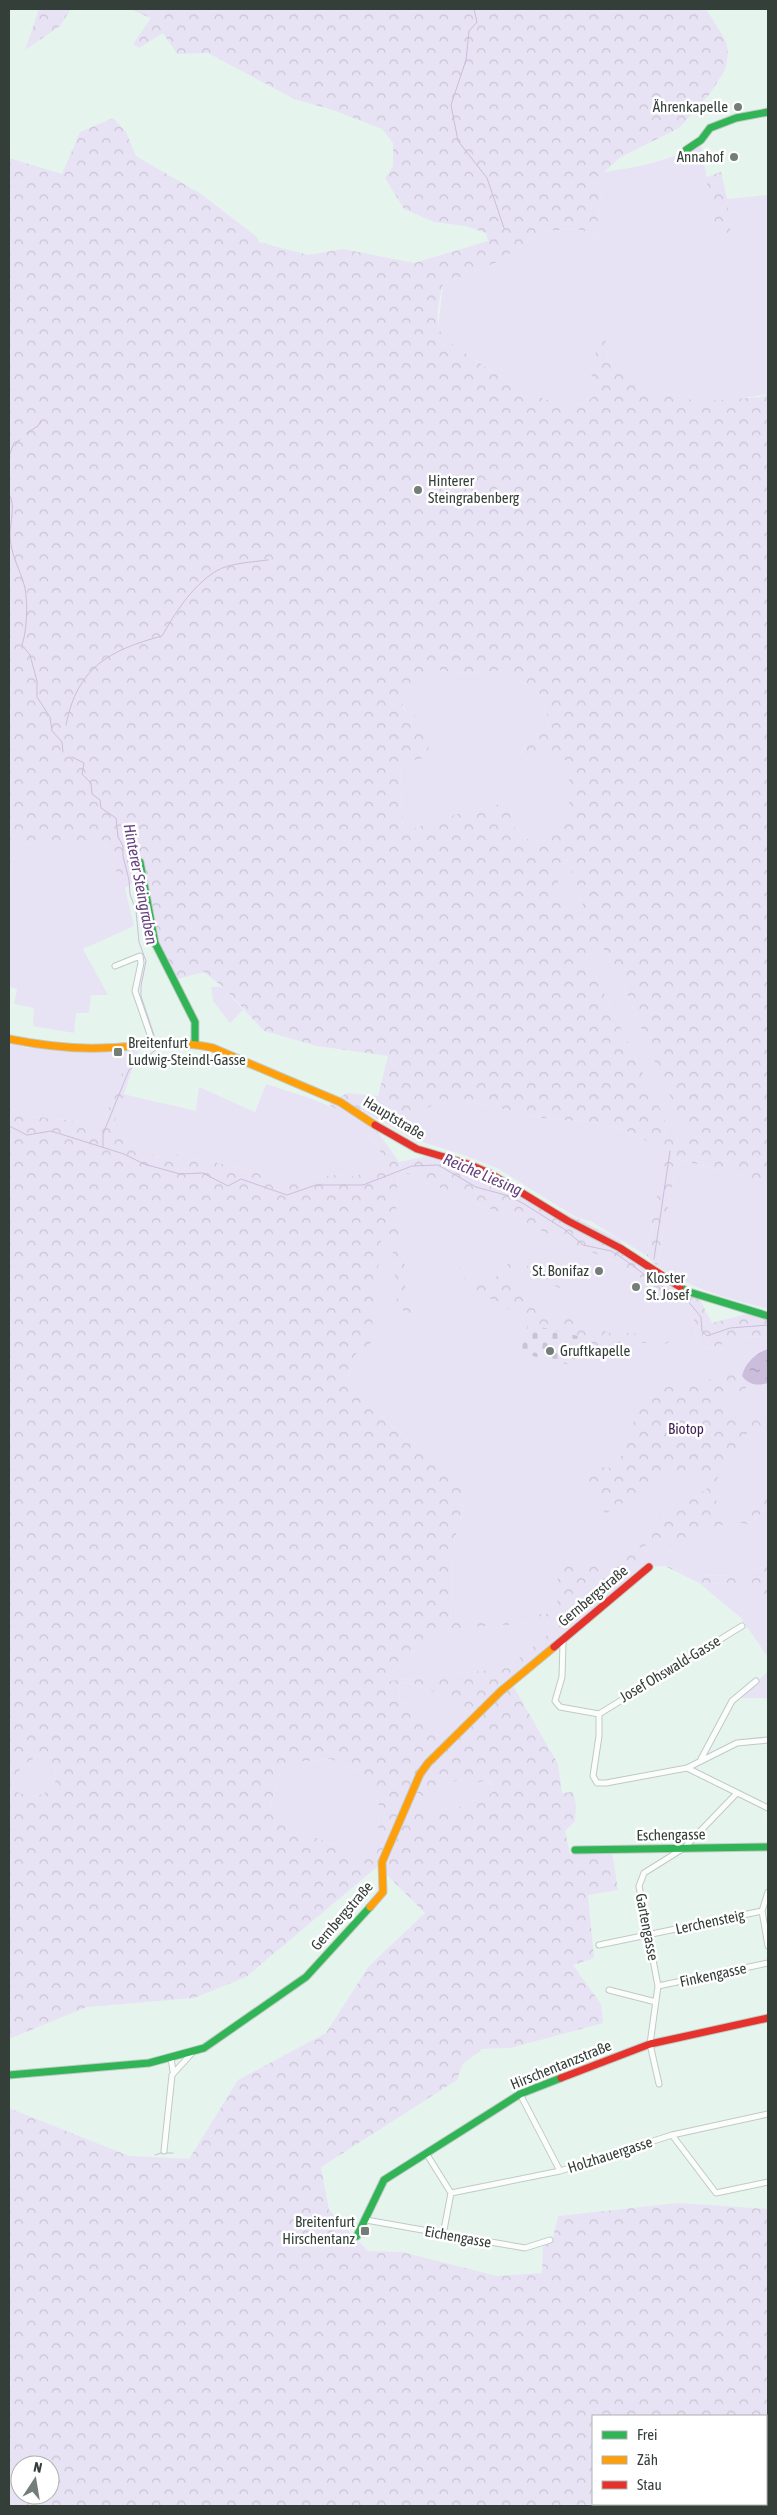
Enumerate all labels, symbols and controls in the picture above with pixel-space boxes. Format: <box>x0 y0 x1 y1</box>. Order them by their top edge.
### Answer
place label: Ährenkapelle <box>653 98 728 115</box>
marker: Ährenkapelle <box>732 101 744 113</box>
place label: Annahof <box>677 148 724 165</box>
marker: Annahof <box>728 151 740 163</box>
place label: Hinterer Steingrabenberg <box>428 472 520 506</box>
marker: Hinterer Steingrabenberg <box>412 484 424 496</box>
water label: Hinterer Steingraben <box>119 822 162 946</box>
place label: Breitenfurt Ludwig-Steindl-Gasse <box>128 1034 246 1068</box>
marker: Breitenfurt Ludwig-Steindl-Gasse <box>112 1046 124 1058</box>
street label: Hauptstraße <box>360 1093 428 1143</box>
water label: Reiche Liesing <box>441 1149 525 1200</box>
place label: St. Bonifaz <box>532 1262 590 1279</box>
marker: St. Bonifaz <box>593 1265 605 1277</box>
place label: Kloster St. Josef <box>646 1269 689 1303</box>
marker: Kloster St. Josef <box>630 1281 642 1293</box>
place label: Gruftkapelle <box>560 1342 630 1359</box>
marker: Gruftkapelle <box>544 1345 556 1357</box>
park label: Biotop <box>668 1420 704 1437</box>
street label: Gernbergstraße <box>555 1562 631 1630</box>
street label: Josef Ohswald-Gasse <box>616 1632 723 1705</box>
street label: Eschengasse <box>636 1825 706 1844</box>
street label: Gernbergstraße <box>307 1878 376 1953</box>
street label: Gartengasse <box>633 1892 662 1962</box>
street label: Lerchensteig <box>674 1906 746 1937</box>
street label: Finkengasse <box>678 1959 748 1990</box>
street label: Hirschentanzstraße <box>508 2036 614 2093</box>
street label: Holzhauergasse <box>565 2133 654 2176</box>
place label: Breitenfurt Hirschentanz <box>282 2213 356 2247</box>
street label: Eichengasse <box>423 2222 493 2251</box>
marker: Breitenfurt Hirschentanz <box>359 2225 371 2237</box>
legend <box>592 2415 767 2505</box>
text: Frei <box>637 2426 657 2443</box>
text: Zäh <box>637 2451 658 2468</box>
north arrow <box>10 2455 60 2505</box>
text: N <box>32 2459 43 2476</box>
text: Stau <box>637 2476 662 2493</box>

